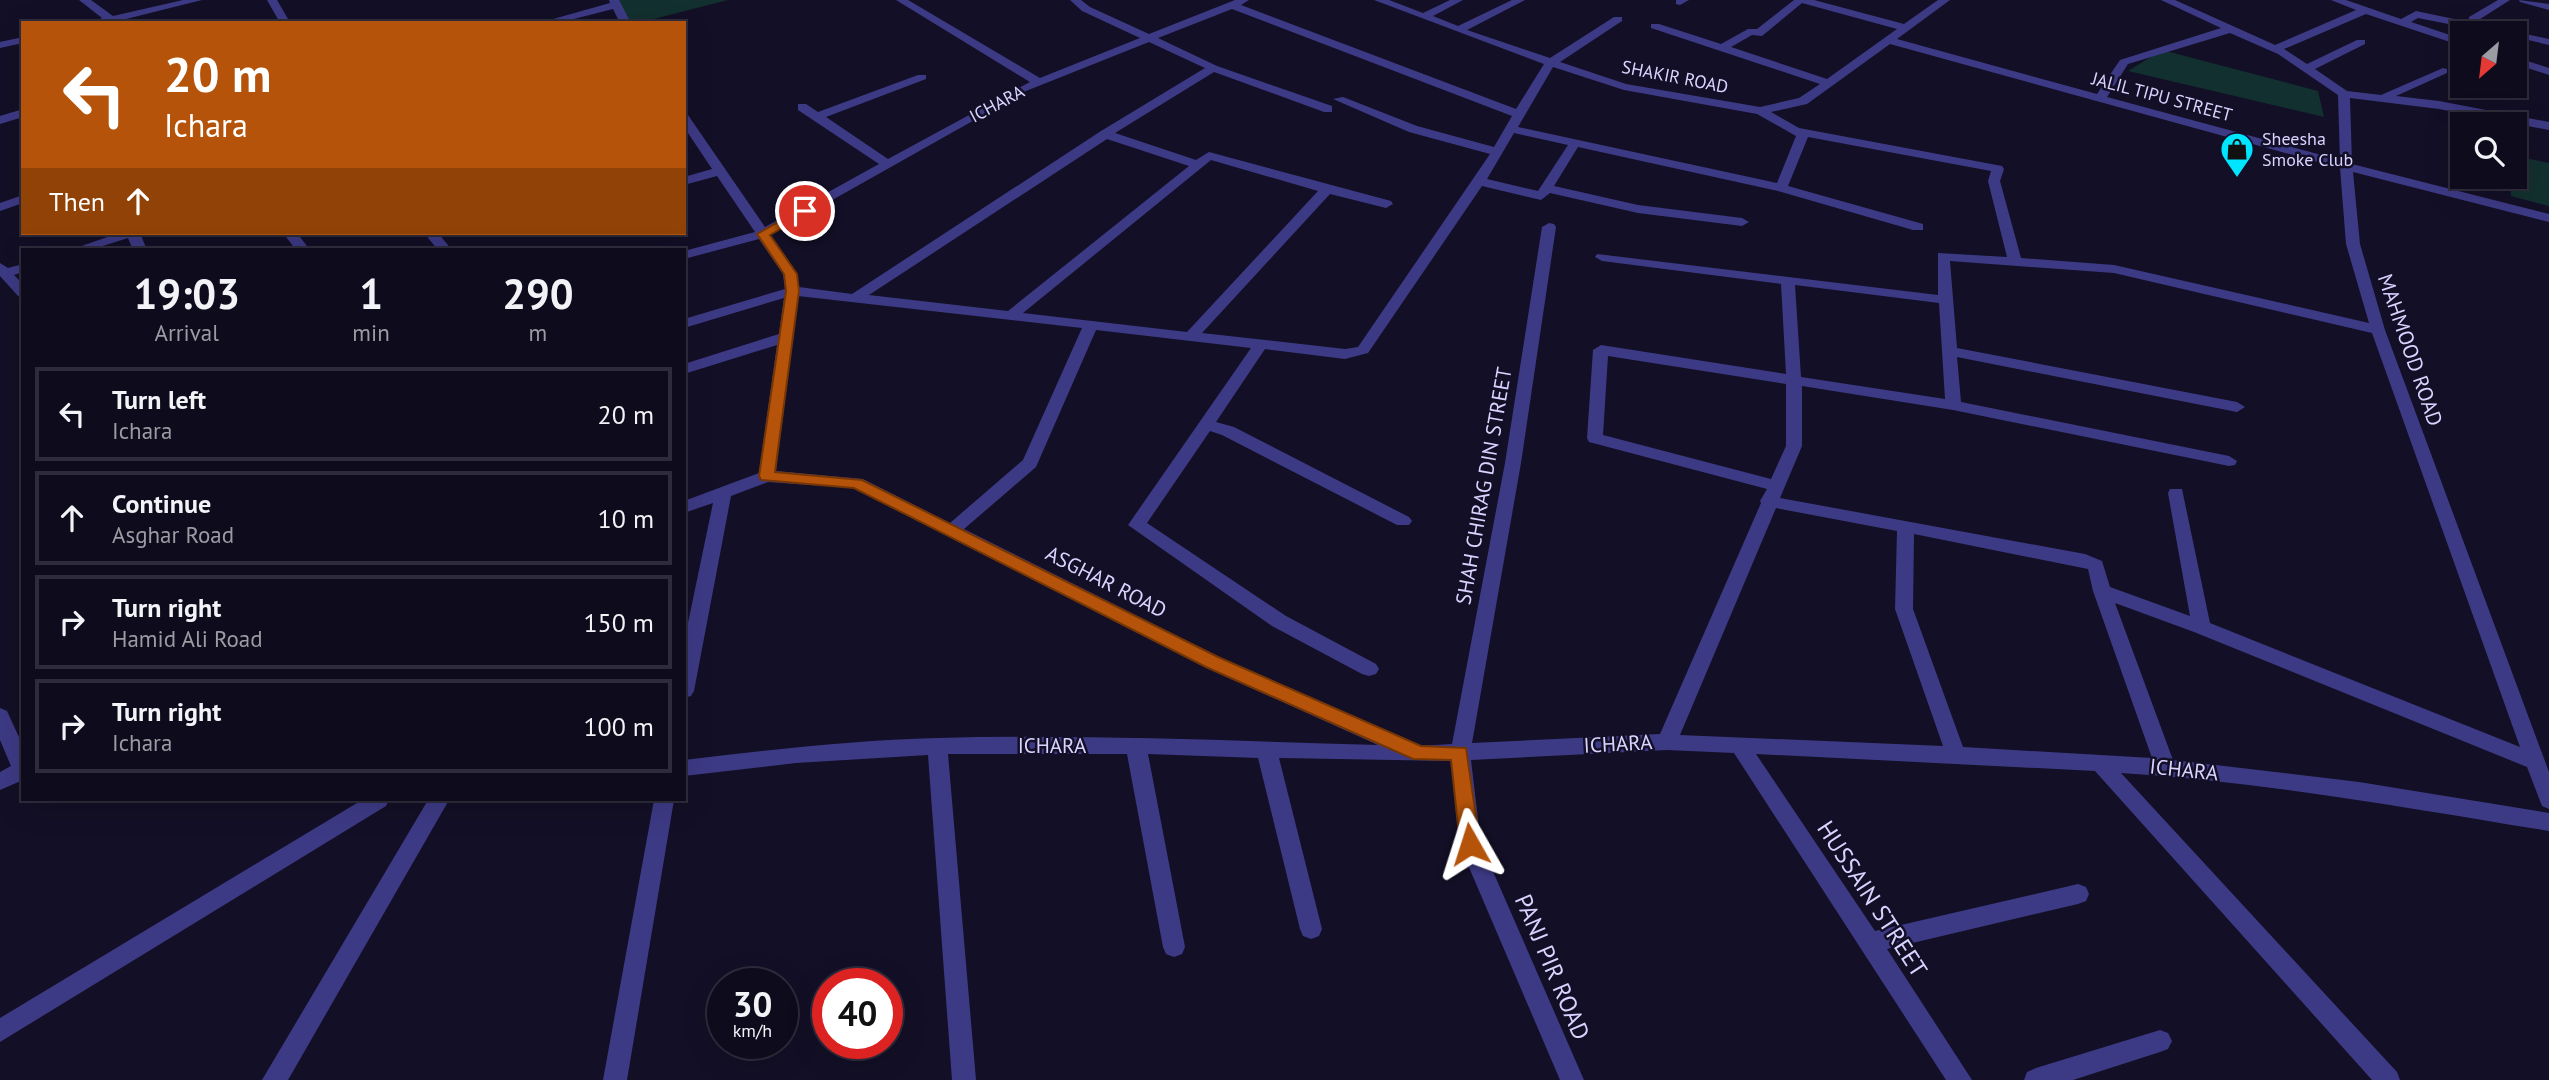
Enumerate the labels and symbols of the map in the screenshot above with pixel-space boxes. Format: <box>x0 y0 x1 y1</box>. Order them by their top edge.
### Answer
north arrow <box>2450 21 2527 98</box>
street label: SHAKIR ROAD <box>1620 55 1730 98</box>
street label: JALIL TIPU STREET <box>2088 66 2235 126</box>
street label: ICHARA <box>965 79 1029 128</box>
place label: Sheesha Smoke Club <box>2262 127 2353 171</box>
shop icon: Sheesha Smoke Club <box>2218 130 2256 179</box>
pin <box>775 181 835 241</box>
street label: MAHMOOD ROAD <box>2372 270 2449 429</box>
street label: SHAH CHIRAG DIN STREET <box>1449 365 1518 607</box>
street label: ASGHAR ROAD <box>1041 540 1171 624</box>
street label: ICHARA <box>1583 728 1654 759</box>
street label: ICHARA <box>1018 732 1087 759</box>
street label: ICHARA <box>2148 752 2220 787</box>
position arrow <box>1433 807 1507 881</box>
street label: HUSSAIN STREET <box>1810 815 1935 983</box>
street label: PANJ PIR ROAD <box>1508 889 1597 1044</box>
speed limit sign: 40 <box>812 968 903 1059</box>

